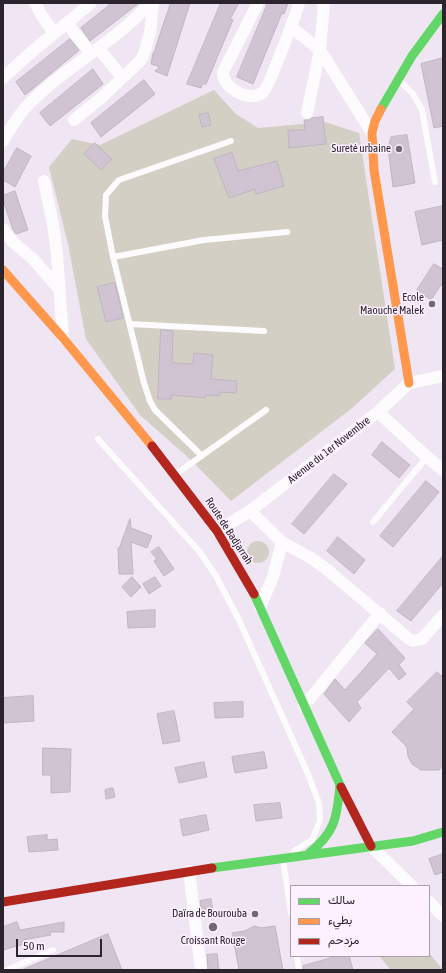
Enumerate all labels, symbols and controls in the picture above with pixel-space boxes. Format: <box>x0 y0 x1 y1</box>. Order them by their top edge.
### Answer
place label: Sureté urbaine <box>332 142 391 156</box>
marker: Sureté urbaine <box>394 144 404 154</box>
place label: Ecole Maouche Malek <box>360 291 424 317</box>
marker: Ecole Maouche Malek <box>427 299 437 309</box>
street label: Avenue du 1er Novembre <box>285 414 373 486</box>
street label: Route de Badjarrah <box>202 495 256 567</box>
legend <box>290 885 430 957</box>
text: سالك <box>328 893 355 907</box>
place label: Daïra de Bourouba <box>172 907 247 921</box>
marker: Daïra de Bourouba <box>250 909 260 919</box>
text: بطيء <box>328 913 352 927</box>
marker: Croissant Rouge <box>207 921 219 933</box>
scale bar <box>18 931 104 957</box>
text: مزدحم <box>328 933 359 947</box>
place label: Croissant Rouge <box>181 934 245 948</box>
text: 50 m <box>23 939 45 953</box>

